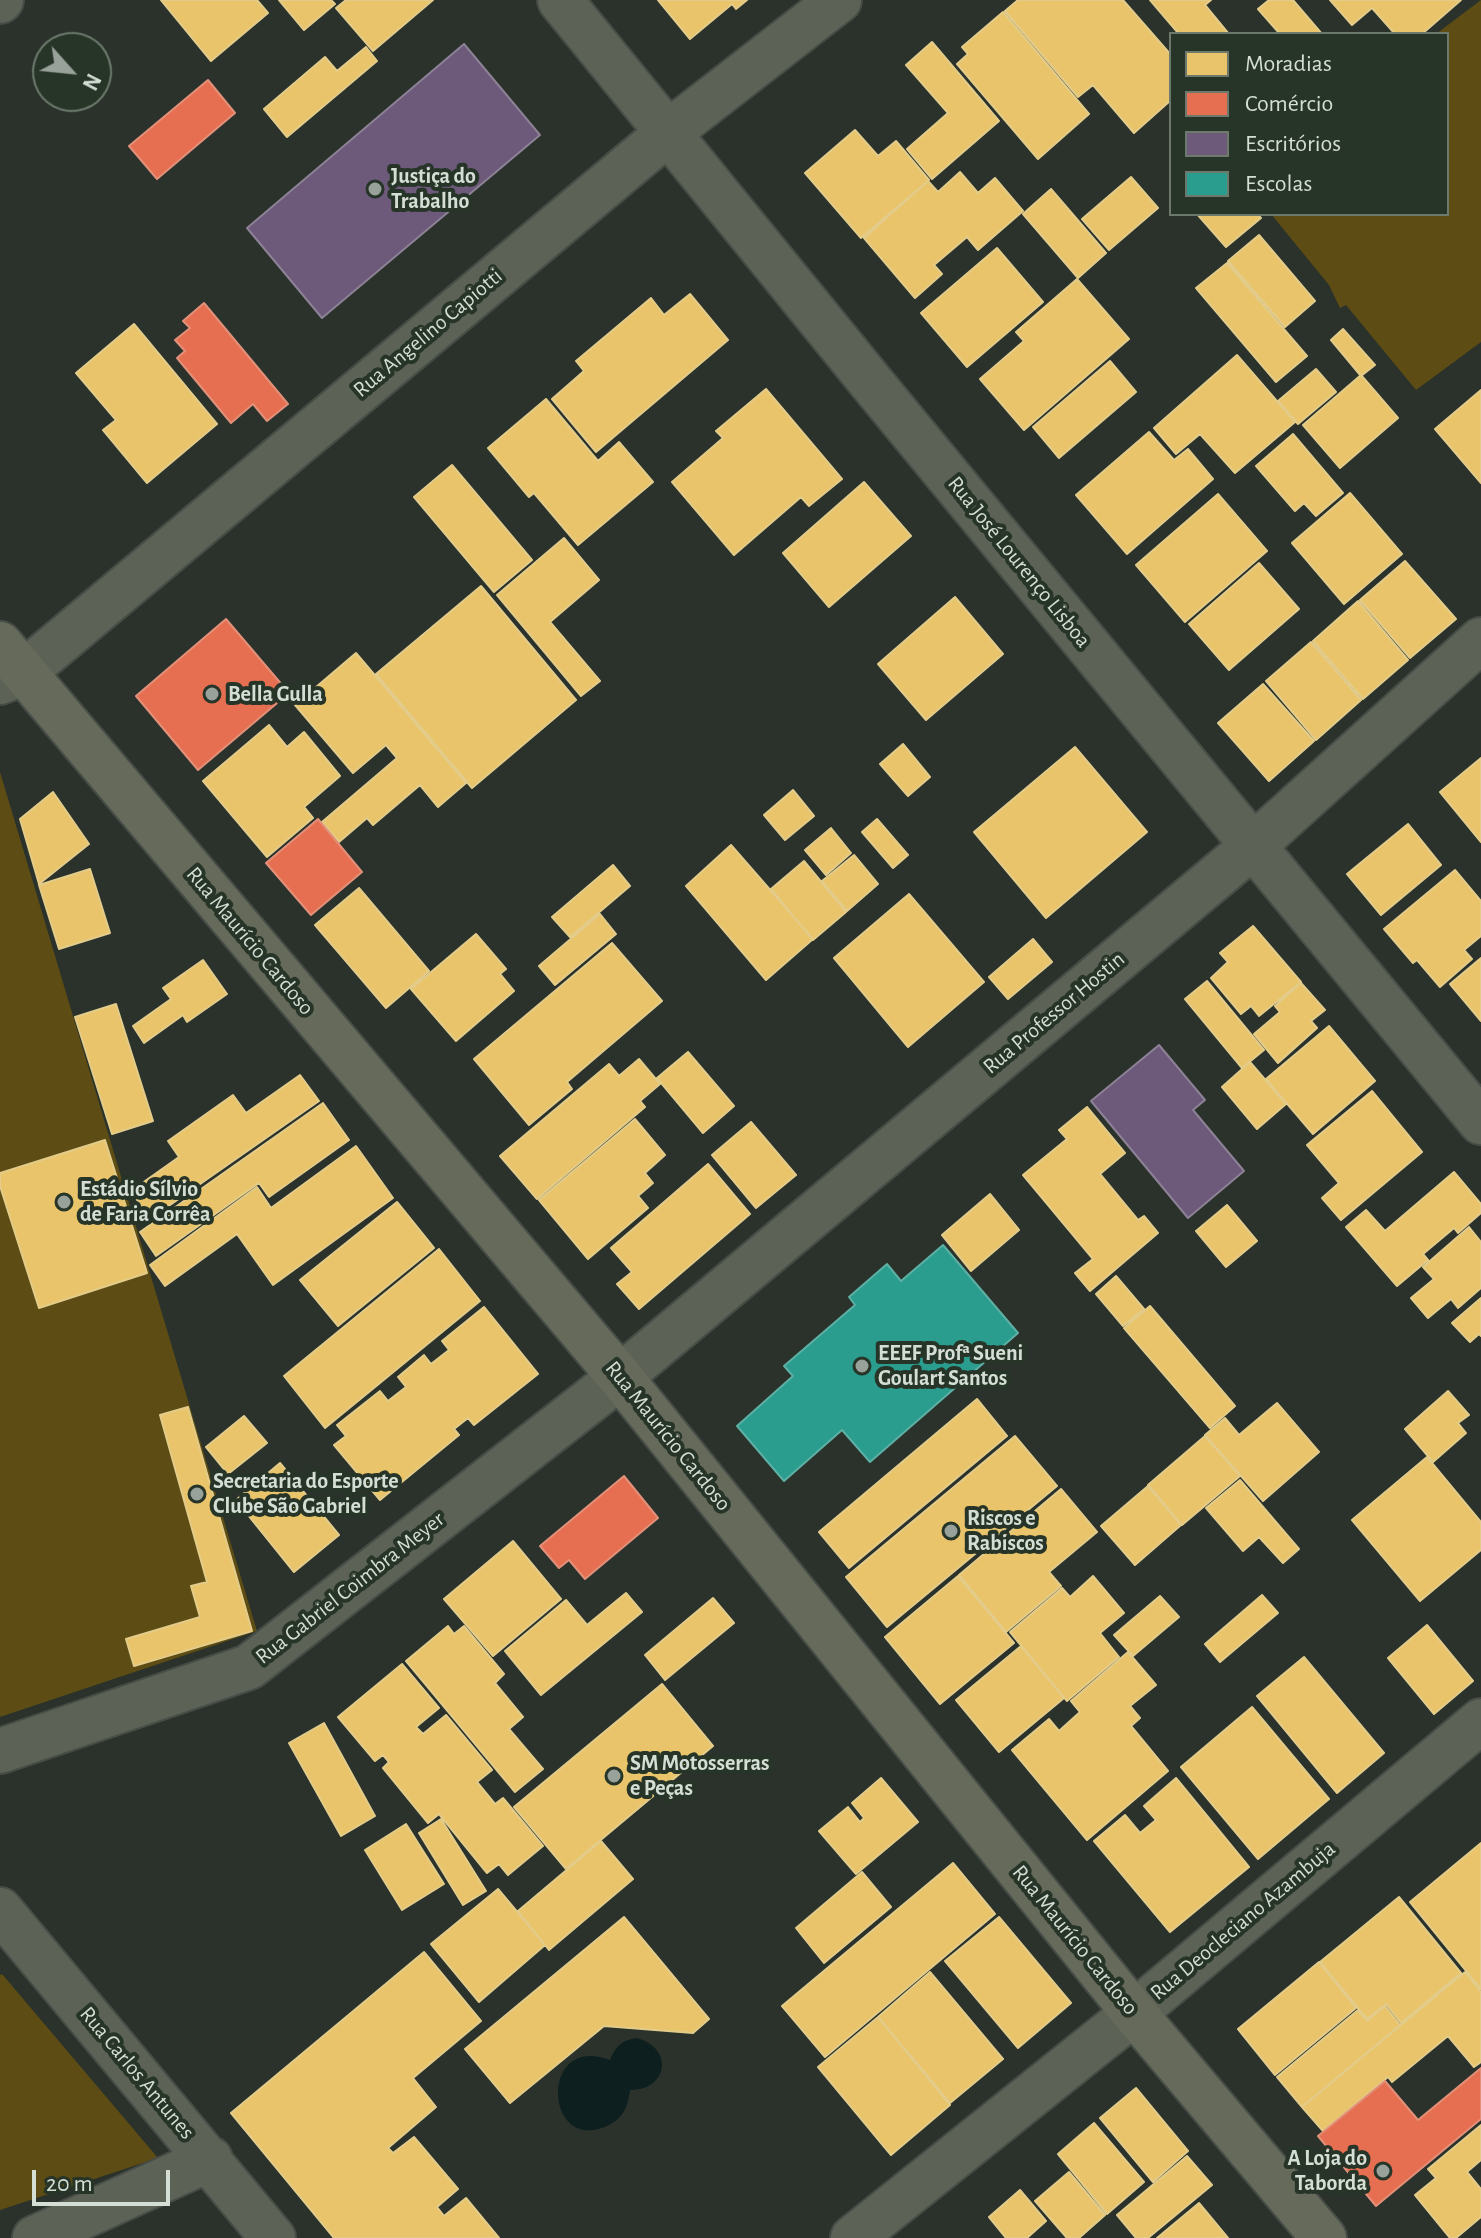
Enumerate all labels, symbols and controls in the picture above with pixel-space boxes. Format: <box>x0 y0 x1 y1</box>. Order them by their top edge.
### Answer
north arrow <box>32 32 112 112</box>
legend <box>1169 32 1449 216</box>
text: Moradias <box>1245 52 1332 76</box>
text: N <box>78 70 105 94</box>
text: Comércio <box>1245 92 1333 116</box>
text: Escritórios <box>1245 132 1341 156</box>
place label: Justiça do Trabalho <box>391 163 476 214</box>
text: Escolas <box>1245 172 1312 196</box>
marker: Justiça do Trabalho <box>366 180 384 198</box>
street label: Rua Angelino Capiotti <box>348 263 508 403</box>
street label: Rua José Lourenço Lisboa <box>942 471 1096 653</box>
place label: Bella Gulla <box>228 681 323 707</box>
marker: Bella Gulla <box>203 685 221 703</box>
street label: Rua Maurício Cardoso <box>180 862 320 1020</box>
street label: Rua Professor Hostin <box>978 946 1130 1080</box>
place label: Estádio Sílvio de Faria Corrêa <box>80 1176 211 1228</box>
marker: Estádio Sílvio de Faria Corrêa <box>55 1193 73 1211</box>
place label: EEEF Profª Sueni Goulart Santos <box>878 1340 1023 1392</box>
street label: Rua Maurício Cardoso <box>599 1356 737 1516</box>
marker: EEEF Profª Sueni Goulart Santos <box>853 1357 871 1375</box>
place label: Secretaria do Esporte Clube São Gabriel <box>213 1468 399 1520</box>
marker: Secretaria do Esporte Clube São Gabriel <box>188 1485 206 1503</box>
place label: Riscos e Rabiscos <box>967 1505 1044 1556</box>
street label: Rua Gabriel Coimbra Meyer <box>250 1506 450 1670</box>
marker: Riscos e Rabiscos <box>942 1522 960 1540</box>
place label: SM Motosserras e Peças <box>630 1750 769 1802</box>
marker: SM Motosserras e Peças <box>605 1767 623 1785</box>
street label: Rua Deocleciano Azambuja <box>1145 1836 1341 2006</box>
street label: Rua Maurício Cardoso <box>1006 1860 1144 2020</box>
street label: Rua Carlos Antunes <box>74 2001 200 2145</box>
place label: A Loja do Taborda <box>1288 2145 1367 2196</box>
scale bar <box>36 2154 174 2204</box>
marker: A Loja do Taborda <box>1374 2162 1392 2180</box>
text: 20 m <box>46 2172 93 2196</box>

